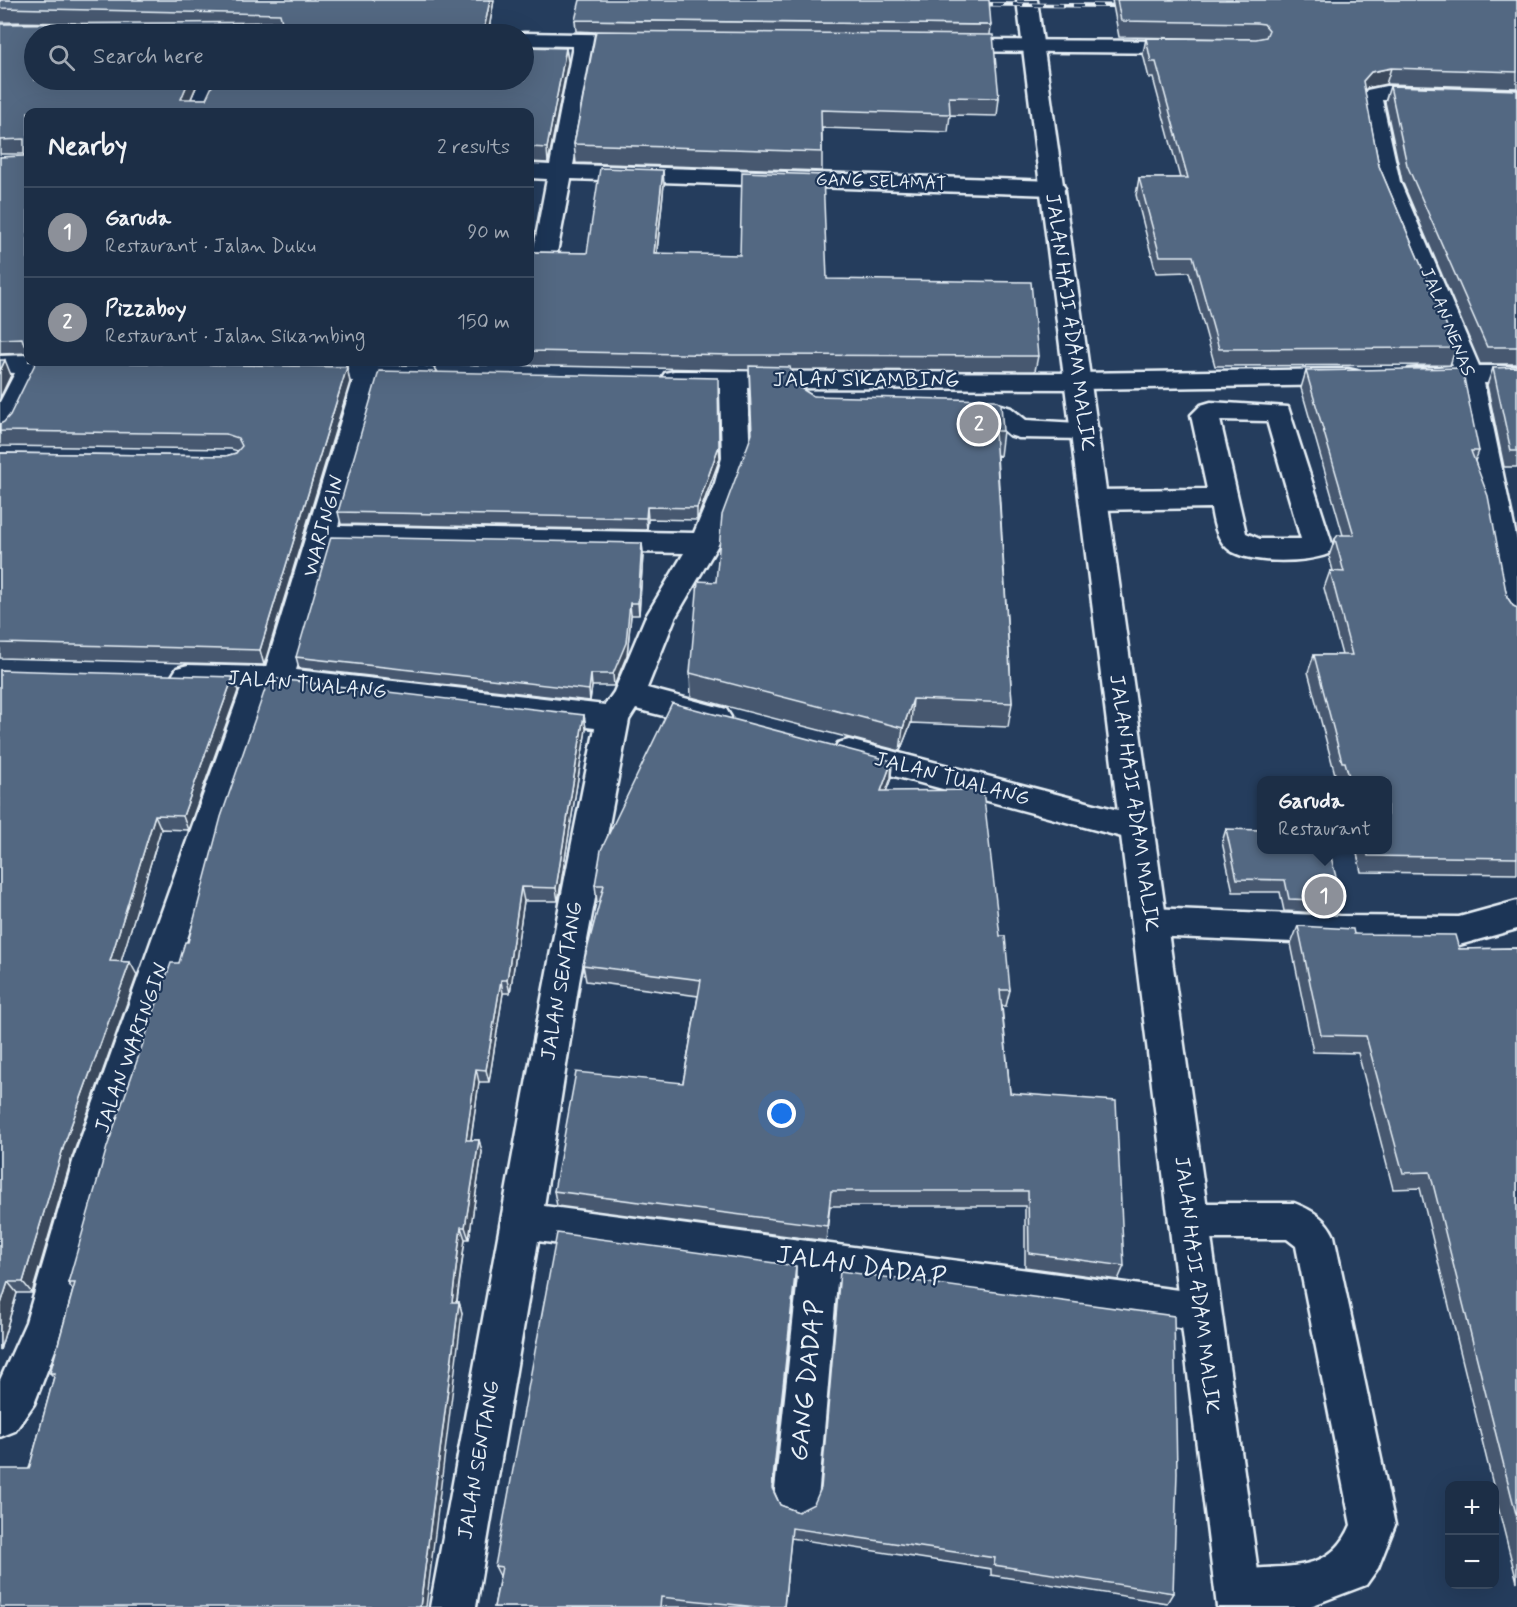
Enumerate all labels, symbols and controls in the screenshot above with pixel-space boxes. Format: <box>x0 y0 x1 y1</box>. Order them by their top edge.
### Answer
search box <box>24 24 534 90</box>
icon: search <box>45 41 78 74</box>
text: Search here <box>93 43 204 71</box>
text: Nearby <box>48 130 127 164</box>
text: 2 results <box>437 134 510 161</box>
street label: GANG SELAMAT <box>815 168 947 196</box>
street label: JALAN HAJI ADAM MALIK <box>1038 192 1102 452</box>
text: Garuda <box>105 205 171 233</box>
text: 1 <box>63 219 72 246</box>
text: 90 m <box>467 219 510 246</box>
text: Restaurant · Jalan Duku <box>105 233 316 260</box>
street label: JALAN NENAS <box>1414 264 1480 380</box>
text: Pizzaboy <box>105 295 186 323</box>
text: 2 <box>63 309 72 336</box>
text: 150 m <box>457 309 510 336</box>
text: Restaurant · Jalan Sikambing <box>105 323 365 350</box>
street label: JALAN SIKAMBING <box>773 366 959 394</box>
pin: 2 <box>960 402 998 446</box>
street label: WARINGIN <box>296 472 352 580</box>
street label: JALAN TUALANG <box>226 664 388 706</box>
street label: JALAN HAJI ADAM MALIK <box>1102 673 1166 933</box>
street label: JALAN TUALANG <box>871 745 1033 813</box>
popup <box>1257 776 1392 854</box>
text: Garuda <box>1278 788 1344 816</box>
text: Restaurant <box>1278 816 1371 843</box>
pin: 1 <box>1304 874 1344 918</box>
street label: JALAN SENTANG <box>534 899 590 1063</box>
street label: JALAN WARINGIN <box>88 959 176 1137</box>
your location <box>767 1099 796 1128</box>
street label: JALAN HAJI ADAM MALIK <box>1167 1154 1227 1416</box>
street label: JALAN DADAP <box>774 1238 948 1296</box>
street label: GANG DADAP <box>783 1299 833 1463</box>
street label: JALAN SENTANG <box>451 1378 507 1542</box>
map controls <box>1445 1481 1499 1589</box>
button: + <box>1445 1481 1499 1535</box>
button: − <box>1445 1535 1499 1589</box>

